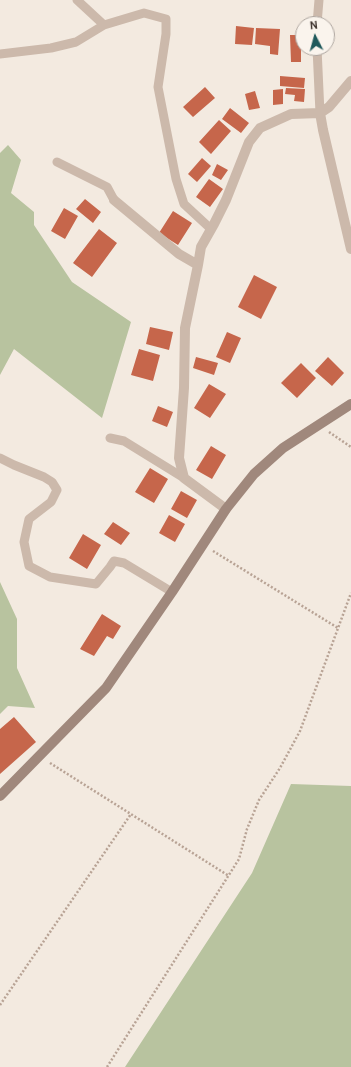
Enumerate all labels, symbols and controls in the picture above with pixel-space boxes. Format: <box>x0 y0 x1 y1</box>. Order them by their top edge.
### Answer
north arrow <box>295 16 335 56</box>
text: N <box>309 18 318 32</box>

